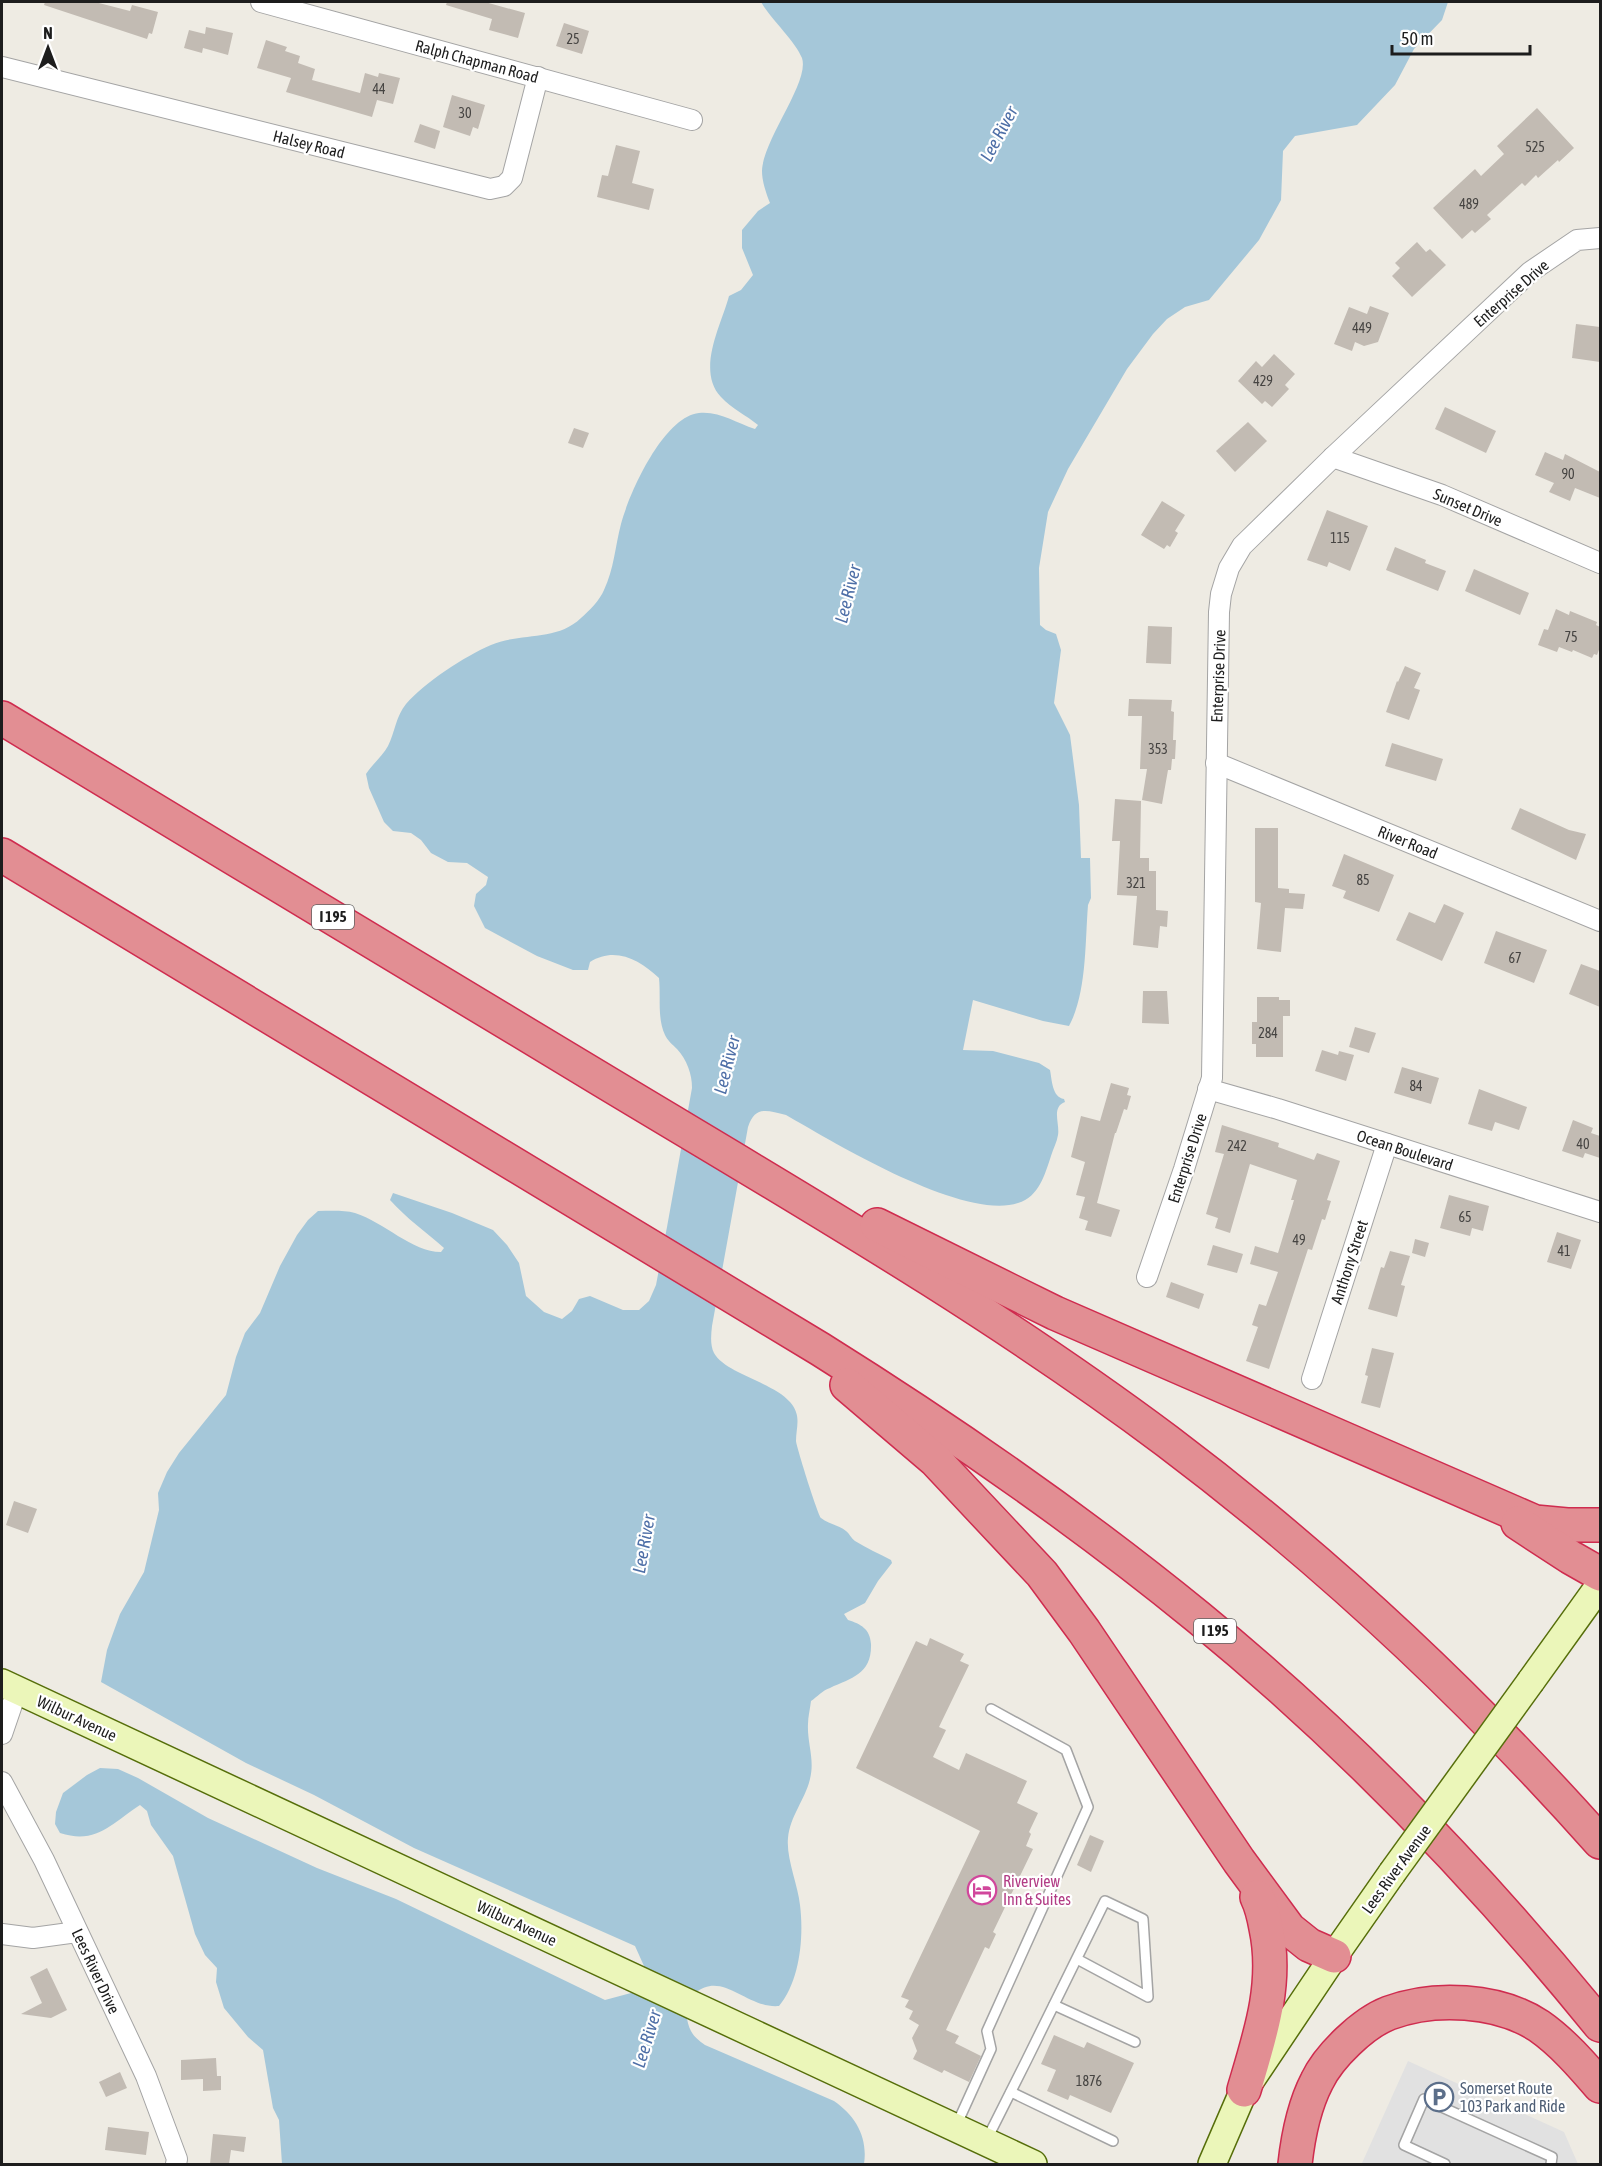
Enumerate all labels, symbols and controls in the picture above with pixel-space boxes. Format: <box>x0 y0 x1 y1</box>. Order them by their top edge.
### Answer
north arrow <box>18 18 78 78</box>
scale bar <box>1392 18 1530 56</box>
text: N <box>43 24 53 42</box>
text: 50 m <box>1401 28 1433 49</box>
house number: 25 <box>566 31 580 47</box>
street label: Ralph Chapman Road <box>413 36 540 87</box>
house number: 44 <box>372 81 386 97</box>
water label: Lee River <box>975 102 1022 165</box>
house number: 30 <box>458 105 472 121</box>
street label: Halsey Road <box>271 126 347 163</box>
house number: 525 <box>1525 139 1545 155</box>
house number: 489 <box>1459 196 1479 212</box>
street label: Enterprise Drive <box>1470 256 1553 331</box>
house number: 449 <box>1352 320 1372 336</box>
house number: 429 <box>1253 373 1273 389</box>
house number: 90 <box>1561 466 1575 482</box>
street label: Sunset Drive <box>1431 484 1505 530</box>
house number: 115 <box>1330 530 1350 546</box>
water label: Lee River <box>830 562 865 625</box>
street label: Enterprise Drive <box>1207 629 1230 723</box>
house number: 75 <box>1564 629 1578 645</box>
house number: 353 <box>1148 741 1168 757</box>
street label: River Road <box>1375 822 1441 862</box>
house number: 85 <box>1356 872 1370 888</box>
house number: 321 <box>1126 875 1146 891</box>
road number: I 195 <box>312 905 354 929</box>
house number: 67 <box>1508 950 1522 966</box>
house number: 284 <box>1258 1025 1278 1041</box>
water label: Lee River <box>709 1033 744 1096</box>
house number: 84 <box>1409 1078 1423 1094</box>
street label: Enterprise Drive <box>1164 1111 1211 1205</box>
street label: Ocean Boulevard <box>1355 1126 1455 1174</box>
house number: 40 <box>1576 1136 1590 1152</box>
house number: 242 <box>1227 1138 1247 1154</box>
house number: 65 <box>1458 1209 1472 1225</box>
street label: Anthony Street <box>1327 1217 1372 1307</box>
house number: 49 <box>1292 1232 1306 1248</box>
house number: 41 <box>1557 1243 1571 1259</box>
water label: Lee River <box>628 1512 659 1575</box>
road number: I 195 <box>1194 1619 1236 1643</box>
street label: Wilbur Avenue <box>34 1692 120 1744</box>
street label: Lees River Avenue <box>1358 1821 1434 1917</box>
place label: Riverview Inn & Suites <box>1003 1872 1071 1908</box>
hotel icon: Riverview Inn & Suites <box>966 1874 998 1906</box>
street label: Wilbur Avenue <box>474 1897 560 1949</box>
street label: Lees River Drive <box>68 1926 124 2016</box>
water label: Lee River <box>628 2007 665 2070</box>
house number: 1876 <box>1076 2073 1103 2089</box>
place label: Somerset Route 103 Park and Ride <box>1460 2079 1565 2115</box>
parking icon: Somerset Route 103 Park and Ride <box>1423 2081 1455 2113</box>

